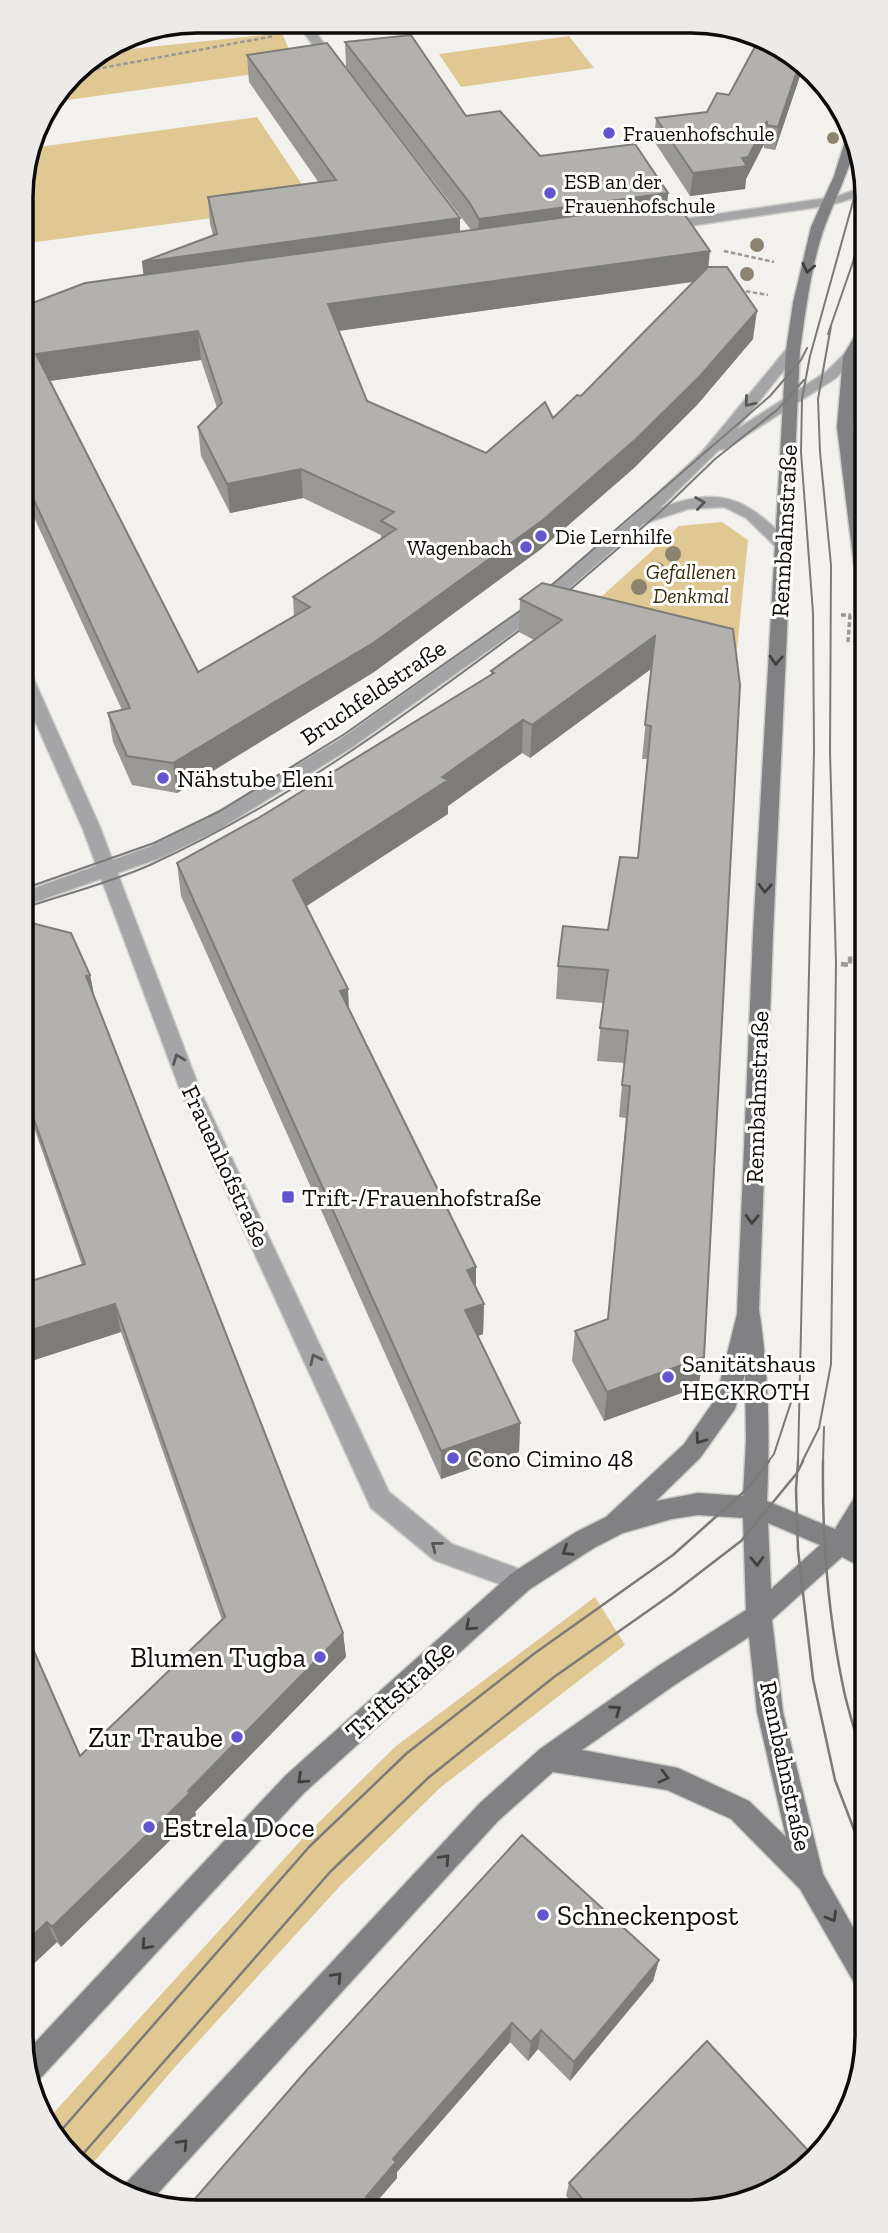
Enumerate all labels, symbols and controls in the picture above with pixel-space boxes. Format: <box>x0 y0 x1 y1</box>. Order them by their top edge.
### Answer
place label: Frauenhofschule <box>623 121 775 146</box>
marker: Frauenhofschule <box>601 125 617 141</box>
place label: ESB an der Frauenhofschule <box>564 169 716 218</box>
marker: ESB an der Frauenhofschule <box>542 185 558 201</box>
one-way arrow <box>802 262 816 274</box>
one-way arrow <box>745 394 758 407</box>
street label: Rennbahnstraße <box>765 444 803 618</box>
one-way arrow <box>694 496 706 511</box>
place label: Die Lernhilfe <box>555 524 672 549</box>
marker: Die Lernhilfe <box>533 528 549 544</box>
place label: Wagenbach <box>407 535 512 560</box>
marker: Wagenbach <box>518 539 534 555</box>
park label: Gefallenen Denkmal <box>646 559 736 608</box>
street label: Bruchfeldstraße <box>295 633 451 751</box>
one-way arrow <box>769 655 784 666</box>
place label: Nähstube Eleni <box>177 764 334 793</box>
marker: Nähstube Eleni <box>155 770 171 786</box>
one-way arrow <box>758 882 773 893</box>
street label: Rennbahnstraße <box>739 1010 775 1184</box>
one-way arrow <box>172 1053 186 1065</box>
street label: Frauenhofstraße <box>176 1081 276 1251</box>
place label: Trift-/Frauenhofstraße <box>302 1183 541 1212</box>
marker: Trift-/Frauenhofstraße <box>280 1189 296 1205</box>
one-way arrow <box>744 1214 759 1225</box>
place label: Sanitätshaus HECKROTH <box>682 1349 816 1406</box>
one-way arrow <box>309 1354 323 1366</box>
marker: Sanitätshaus HECKROTH <box>660 1369 676 1385</box>
one-way arrow <box>696 1432 708 1444</box>
place label: Cono Cimino 48 <box>467 1444 633 1473</box>
marker: Cono Cimino 48 <box>445 1450 461 1466</box>
one-way arrow <box>431 1541 443 1554</box>
one-way arrow <box>562 1543 575 1555</box>
one-way arrow <box>750 1556 765 1567</box>
one-way arrow <box>465 1618 478 1631</box>
street label: Triftstraße <box>339 1632 461 1748</box>
place label: Blumen Tugba <box>130 1641 306 1674</box>
marker: Blumen Tugba <box>312 1649 328 1665</box>
street label: Rennbahnstraße <box>754 1678 818 1854</box>
one-way arrow <box>608 1706 621 1718</box>
place label: Zur Traube <box>88 1721 223 1754</box>
marker: Zur Traube <box>229 1729 245 1745</box>
one-way arrow <box>658 1769 670 1783</box>
one-way arrow <box>297 1771 310 1783</box>
place label: Estrela Doce <box>163 1811 315 1844</box>
marker: Estrela Doce <box>141 1819 157 1835</box>
one-way arrow <box>437 1854 449 1867</box>
place label: Schneckenpost <box>557 1899 739 1932</box>
marker: Schneckenpost <box>535 1907 551 1923</box>
one-way arrow <box>824 1909 837 1922</box>
one-way arrow <box>141 1937 154 1950</box>
one-way arrow <box>329 1972 341 1985</box>
one-way arrow <box>175 2139 187 2152</box>

